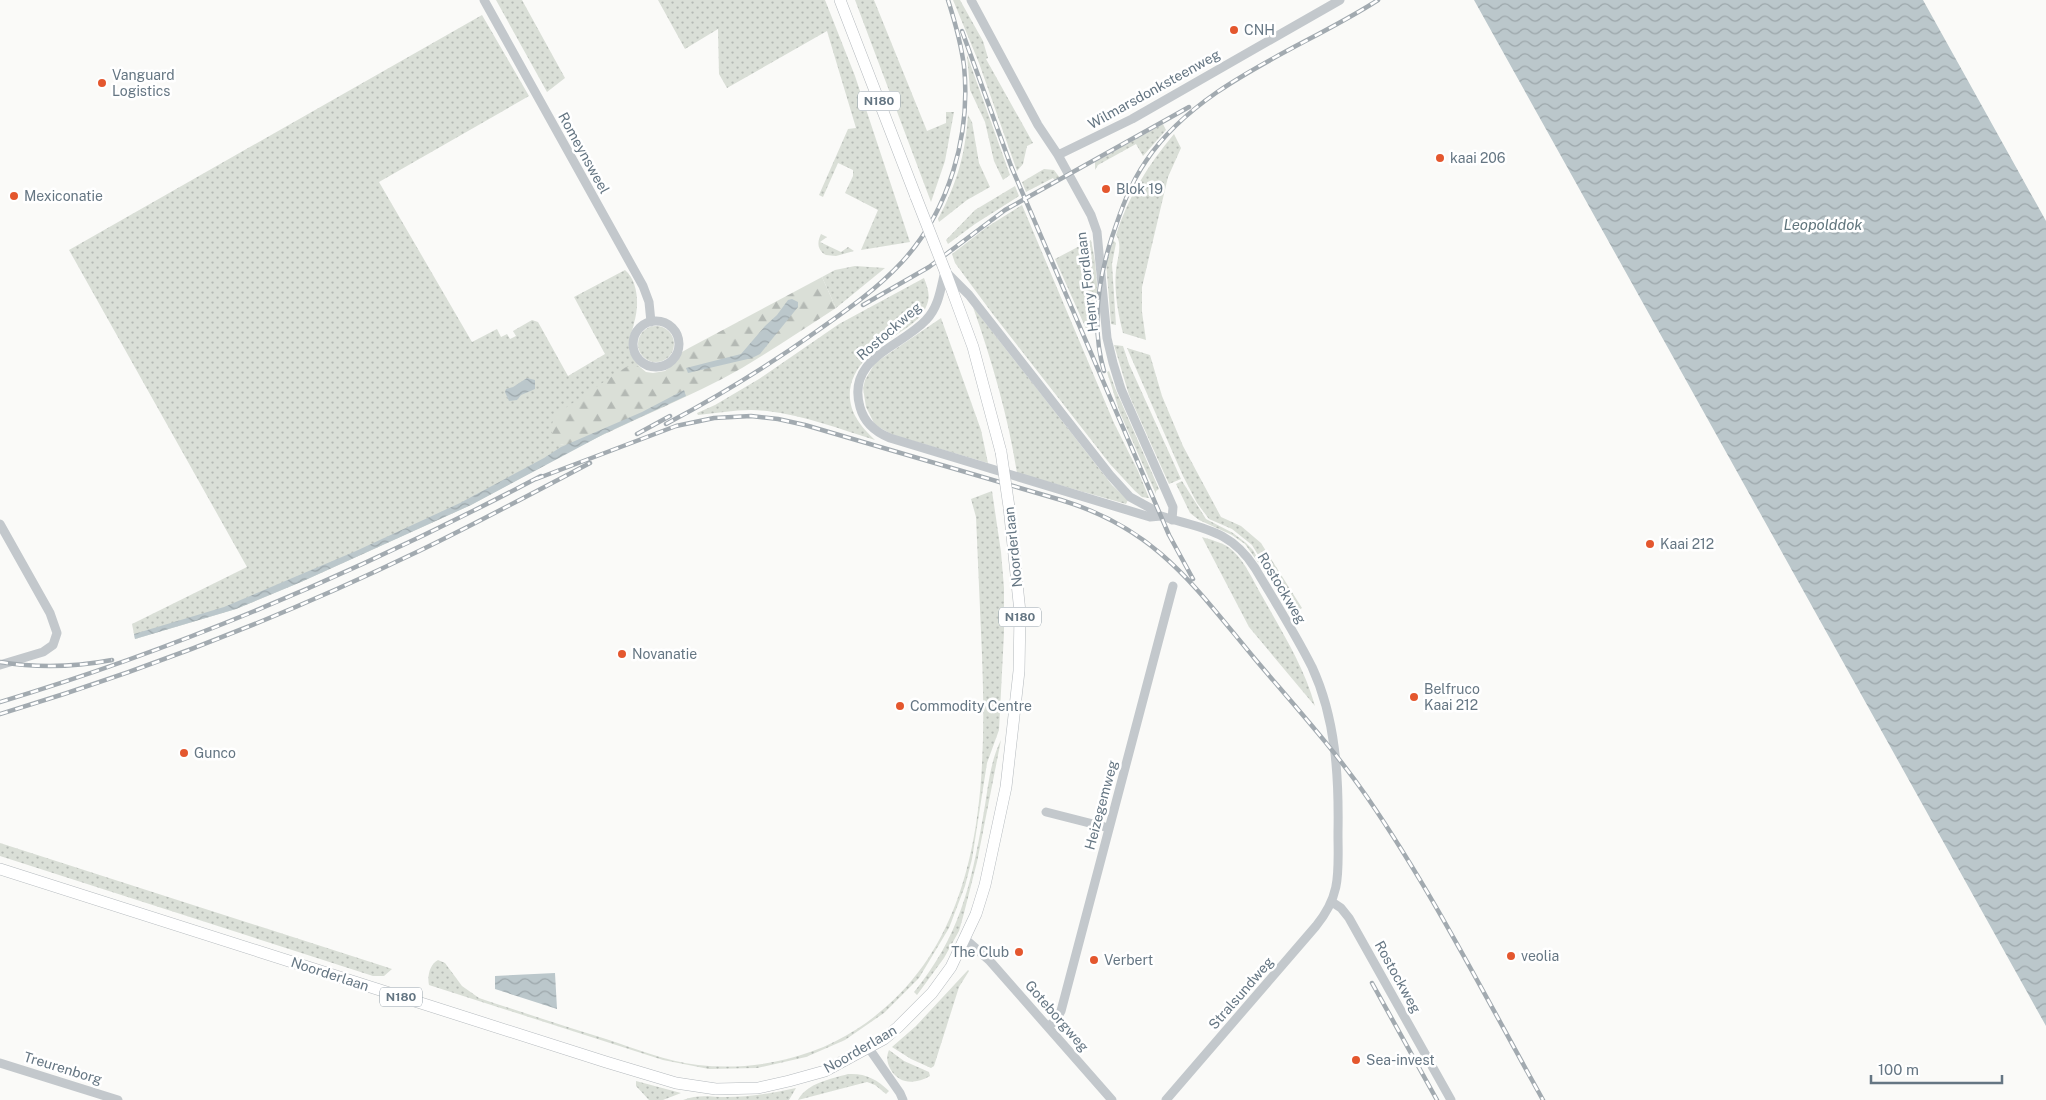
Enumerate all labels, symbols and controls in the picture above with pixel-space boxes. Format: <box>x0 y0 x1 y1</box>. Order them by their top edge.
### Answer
place label: CNH <box>1244 22 1275 38</box>
marker: CNH <box>1228 24 1240 36</box>
street label: Wilmarsdonksteenweg <box>1085 46 1223 132</box>
place label: Vanguard Logistics <box>112 67 175 99</box>
marker: Vanguard Logistics <box>96 77 108 89</box>
road number: N180 <box>858 92 900 110</box>
street label: Romeynsweel <box>555 110 613 196</box>
place label: kaai 206 <box>1450 150 1506 166</box>
marker: kaai 206 <box>1434 152 1446 164</box>
place label: Blok 19 <box>1116 181 1163 197</box>
marker: Blok 19 <box>1100 183 1112 195</box>
place label: Mexiconatie <box>24 188 103 204</box>
marker: Mexiconatie <box>8 190 20 202</box>
water label: Leopolddok <box>1784 216 1863 233</box>
street label: Henry Fordlaan <box>1073 231 1101 333</box>
street label: Rostockweg <box>854 298 925 363</box>
street label: Noorderlaan <box>1001 506 1025 588</box>
place label: Kaai 212 <box>1660 536 1714 552</box>
marker: Kaai 212 <box>1644 538 1656 550</box>
street label: Rostockweg <box>1255 550 1310 627</box>
road number: N180 <box>999 608 1041 626</box>
place label: Novanatie <box>632 646 697 662</box>
marker: Novanatie <box>616 648 628 660</box>
place label: Belfruco Kaai 212 <box>1424 681 1480 713</box>
marker: Belfruco Kaai 212 <box>1408 691 1420 703</box>
place label: Commodity Centre <box>910 698 1032 714</box>
marker: Commodity Centre <box>894 700 906 712</box>
place label: Gunco <box>194 745 236 761</box>
marker: Gunco <box>178 747 190 759</box>
street label: Heizegemweg <box>1081 758 1121 852</box>
street label: Rostockweg <box>1372 938 1425 1016</box>
place label: The Club <box>951 944 1009 960</box>
marker: The Club <box>1013 946 1025 958</box>
place label: veolia <box>1521 948 1559 964</box>
marker: veolia <box>1505 950 1517 962</box>
place label: Verbert <box>1104 952 1153 968</box>
street label: Stralsundweg <box>1205 953 1277 1032</box>
street label: Noorderlaan <box>289 954 371 994</box>
marker: Verbert <box>1088 954 1100 966</box>
street label: Goteborgweg <box>1022 977 1092 1055</box>
road number: N180 <box>380 988 422 1006</box>
street label: Noorderlaan <box>821 1022 899 1076</box>
street label: Treurenborg <box>22 1049 104 1088</box>
place label: Sea-invest <box>1366 1052 1435 1068</box>
scale bar <box>1871 1052 2002 1084</box>
marker: Sea-invest <box>1350 1054 1362 1066</box>
text: 100 m <box>1878 1061 1919 1078</box>

